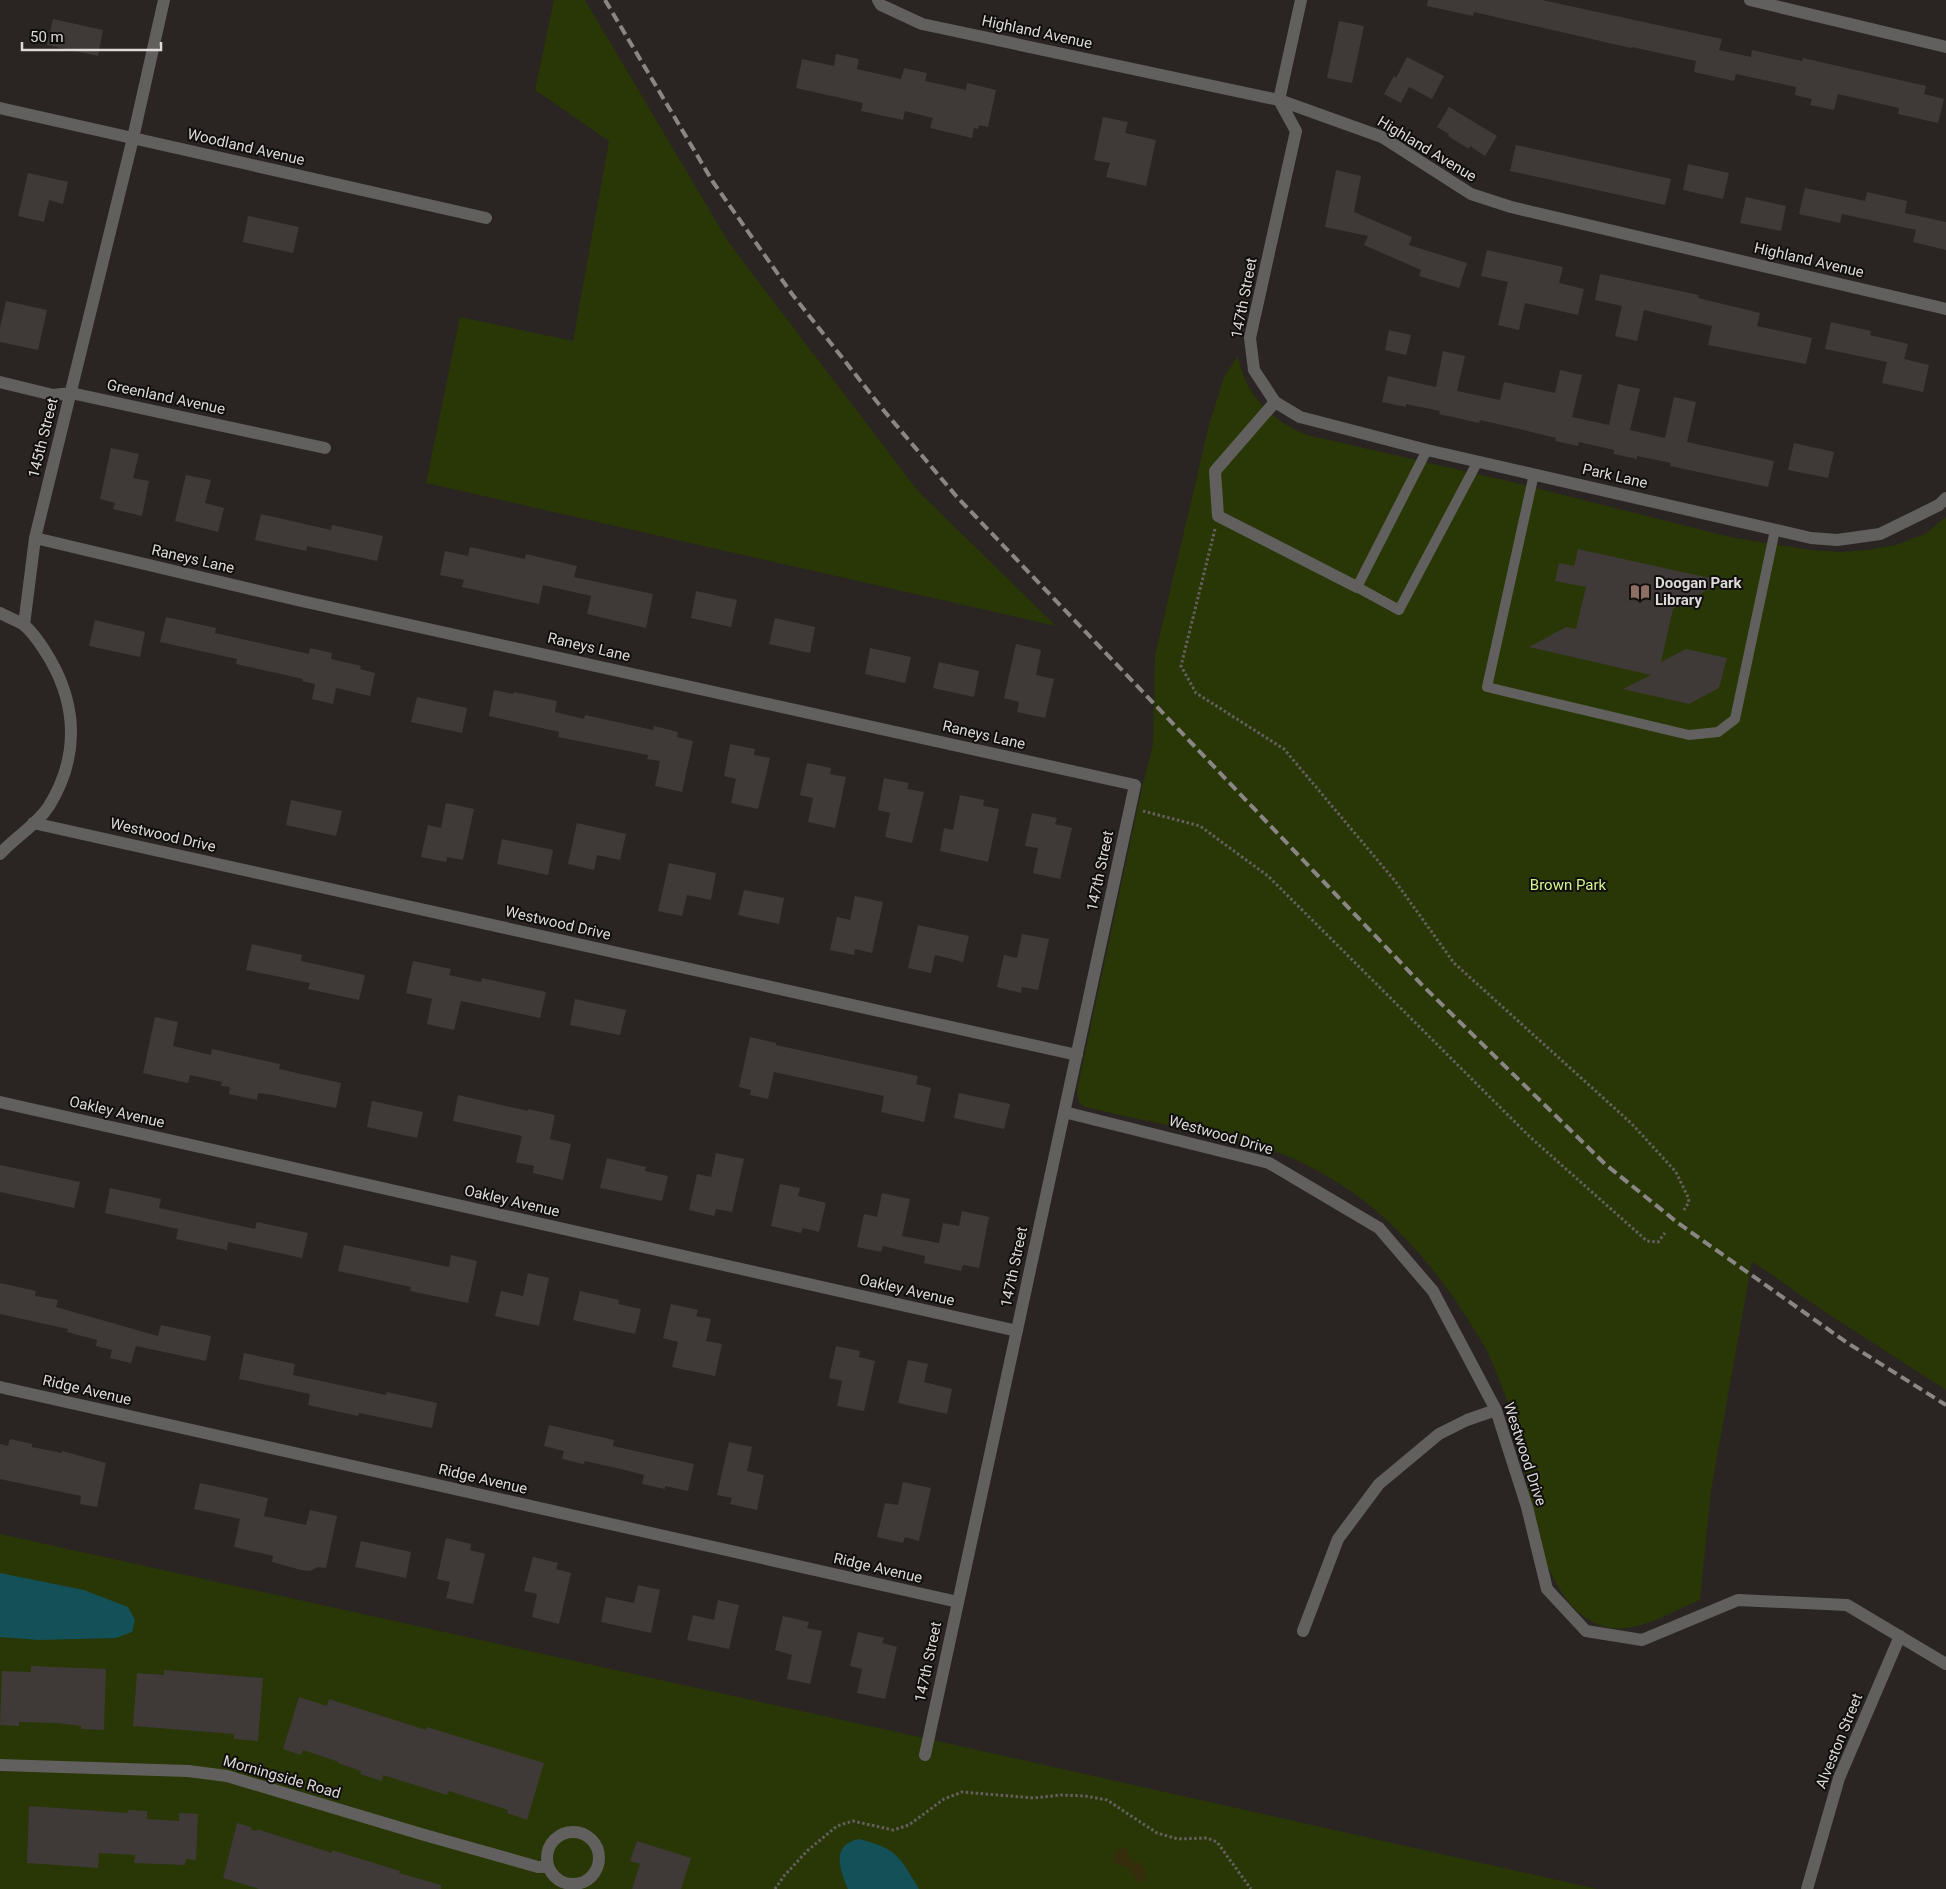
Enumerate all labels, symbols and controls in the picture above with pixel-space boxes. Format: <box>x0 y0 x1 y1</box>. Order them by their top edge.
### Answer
street label: Highland Avenue <box>980 12 1094 52</box>
scale bar <box>22 20 161 52</box>
text: 50 m <box>30 28 64 46</box>
street label: Highland Avenue <box>1374 112 1480 186</box>
street label: Woodland Avenue <box>186 125 307 169</box>
street label: Highland Avenue <box>1752 239 1866 281</box>
street label: 147th Street <box>1227 256 1261 340</box>
street label: Greenland Avenue <box>105 376 227 418</box>
street label: 145th Street <box>24 396 62 480</box>
street label: Park Lane <box>1581 460 1649 492</box>
street label: Raneys Lane <box>150 541 236 577</box>
place label: Doogan Park Library <box>1655 574 1743 609</box>
library icon: Doogan Park Library <box>1629 581 1651 603</box>
street label: Raneys Lane <box>546 629 632 665</box>
street label: Raneys Lane <box>941 717 1027 753</box>
street label: Westwood Drive <box>108 814 218 856</box>
street label: 147th Street <box>1083 829 1117 913</box>
park label: Brown Park <box>1530 876 1607 894</box>
street label: Westwood Drive <box>503 902 613 944</box>
street label: Oakley Avenue <box>67 1092 167 1132</box>
street label: Westwood Drive <box>1167 1111 1275 1159</box>
street label: Oakley Avenue <box>462 1181 562 1221</box>
street label: 147th Street <box>997 1225 1031 1309</box>
street label: Oakley Avenue <box>857 1270 957 1310</box>
street label: Ridge Avenue <box>41 1371 133 1409</box>
street label: Westwood Drive <box>1500 1400 1550 1508</box>
street label: Ridge Avenue <box>437 1460 529 1498</box>
street label: Ridge Avenue <box>832 1549 924 1587</box>
street label: 147th Street <box>911 1620 945 1704</box>
street label: Alveston Street <box>1812 1691 1866 1791</box>
street label: Morningside Road <box>221 1752 343 1802</box>

